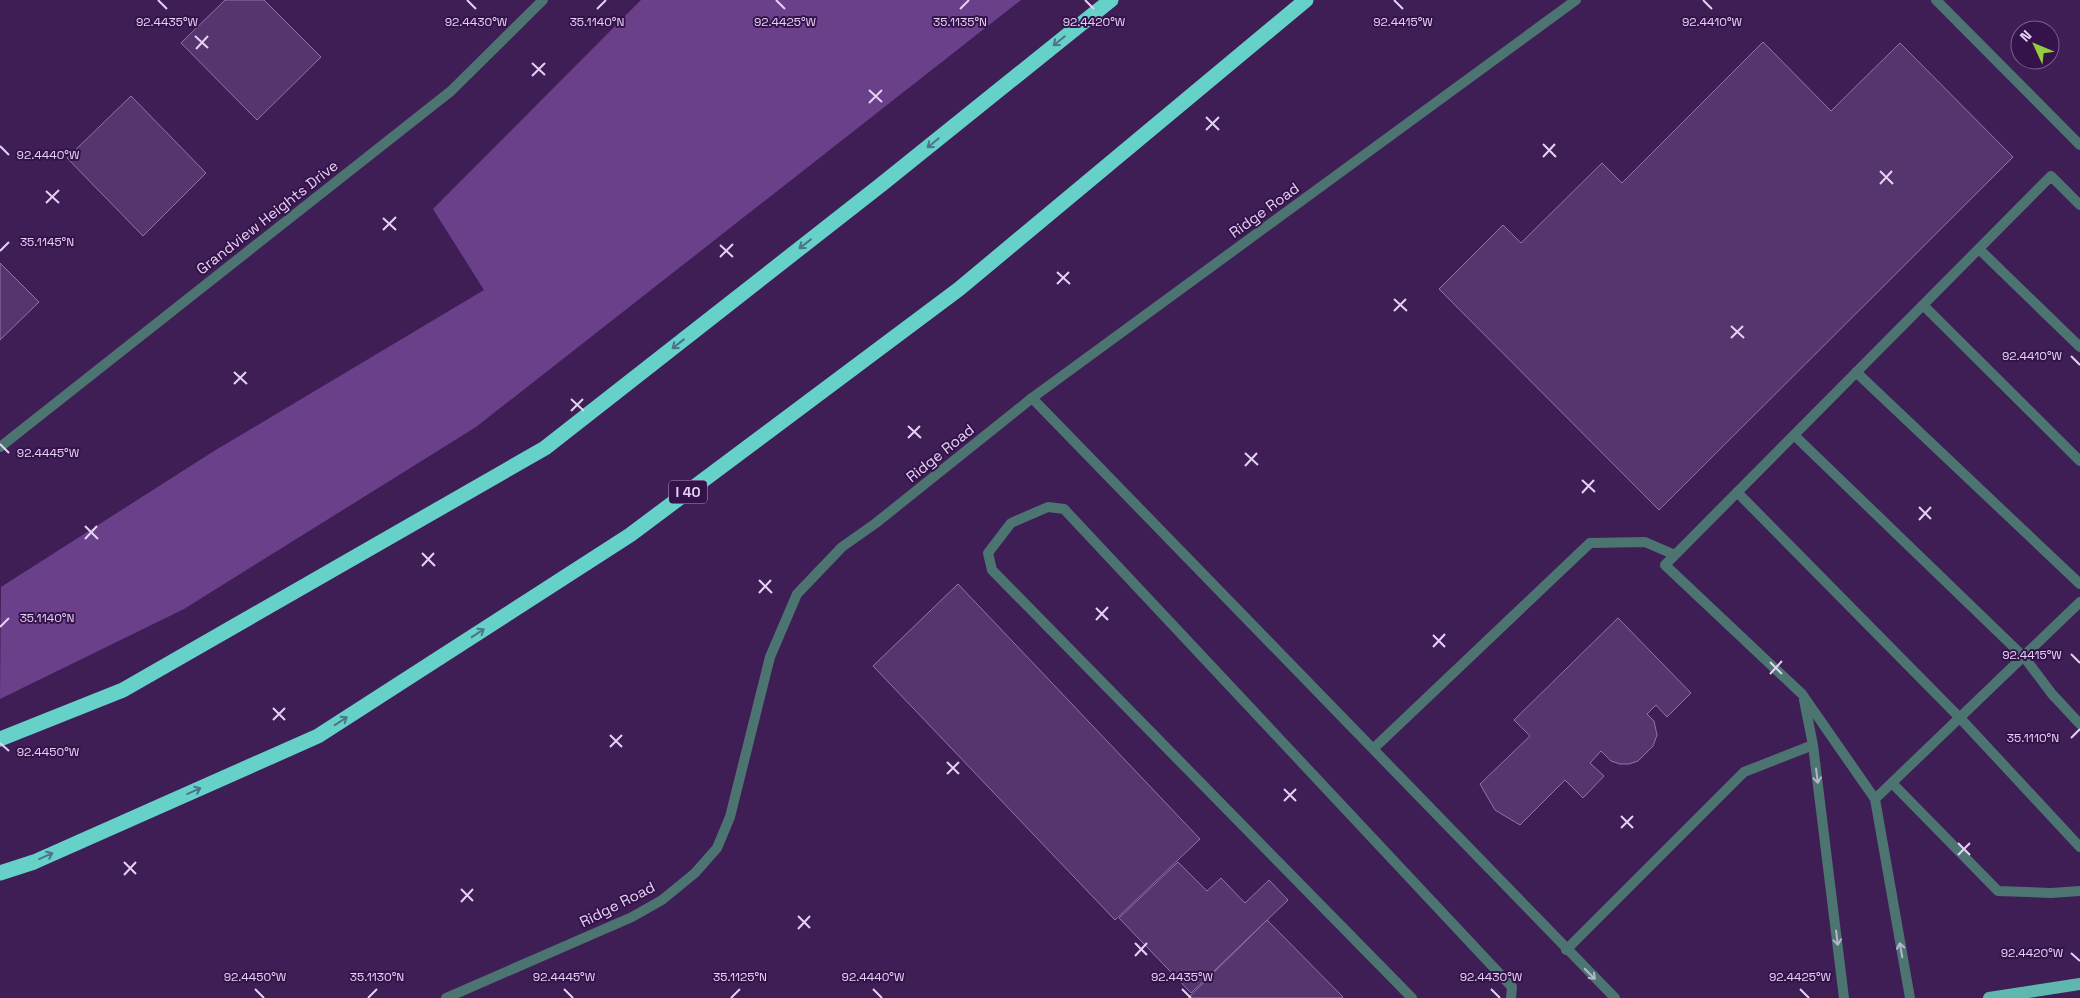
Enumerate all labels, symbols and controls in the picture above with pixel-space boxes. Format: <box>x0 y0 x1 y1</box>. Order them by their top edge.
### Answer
text: 92.4435°W <box>136 14 199 30</box>
text: 92.4430°W <box>445 14 508 30</box>
text: 35.1140°N <box>570 14 624 30</box>
text: 92.4425°W <box>754 14 817 30</box>
text: 35.1135°N <box>933 14 987 30</box>
text: 92.4420°W <box>1063 14 1126 30</box>
text: 92.4415°W <box>1373 14 1433 30</box>
text: 92.4410°W <box>1682 14 1743 30</box>
north arrow <box>2010 20 2060 70</box>
text: N <box>2016 26 2035 46</box>
one-way arrow <box>1053 36 1066 47</box>
one-way arrow <box>927 138 940 149</box>
text: 92.4440°W <box>17 147 80 163</box>
street label: Grandview Heights Drive <box>192 156 342 278</box>
street label: Ridge Road <box>1225 178 1303 242</box>
text: 35.1145°N <box>20 234 74 250</box>
one-way arrow <box>798 239 812 249</box>
one-way arrow <box>671 339 684 350</box>
text: 92.4410°W <box>2002 348 2063 364</box>
street label: Ridge Road <box>902 420 978 486</box>
text: 92.4445°W <box>17 445 80 461</box>
road number: I 40 <box>669 481 707 504</box>
text: 35.1140°N <box>20 610 74 626</box>
one-way arrow <box>470 628 484 638</box>
text: 92.4415°W <box>2002 647 2062 663</box>
one-way arrow <box>334 716 348 727</box>
text: 35.1110°N <box>2007 730 2059 746</box>
text: 92.4450°W <box>17 744 80 760</box>
one-way arrow <box>1812 768 1822 784</box>
one-way arrow <box>186 785 201 795</box>
one-way arrow <box>38 851 53 861</box>
street label: Ridge Road <box>576 877 658 931</box>
one-way arrow <box>1832 929 1842 945</box>
one-way arrow <box>1896 942 1906 958</box>
text: 92.4420°W <box>2001 945 2064 961</box>
one-way arrow <box>1584 968 1596 980</box>
text: 92.4450°W <box>224 969 287 985</box>
text: 35.1130°N <box>350 969 404 985</box>
text: 92.4445°W <box>533 969 596 985</box>
text: 35.1125°N <box>713 969 767 985</box>
text: 92.4440°W <box>842 969 905 985</box>
text: 92.4435°W <box>1151 969 1214 985</box>
text: 92.4430°W <box>1460 969 1523 985</box>
text: 92.4425°W <box>1769 969 1832 985</box>

